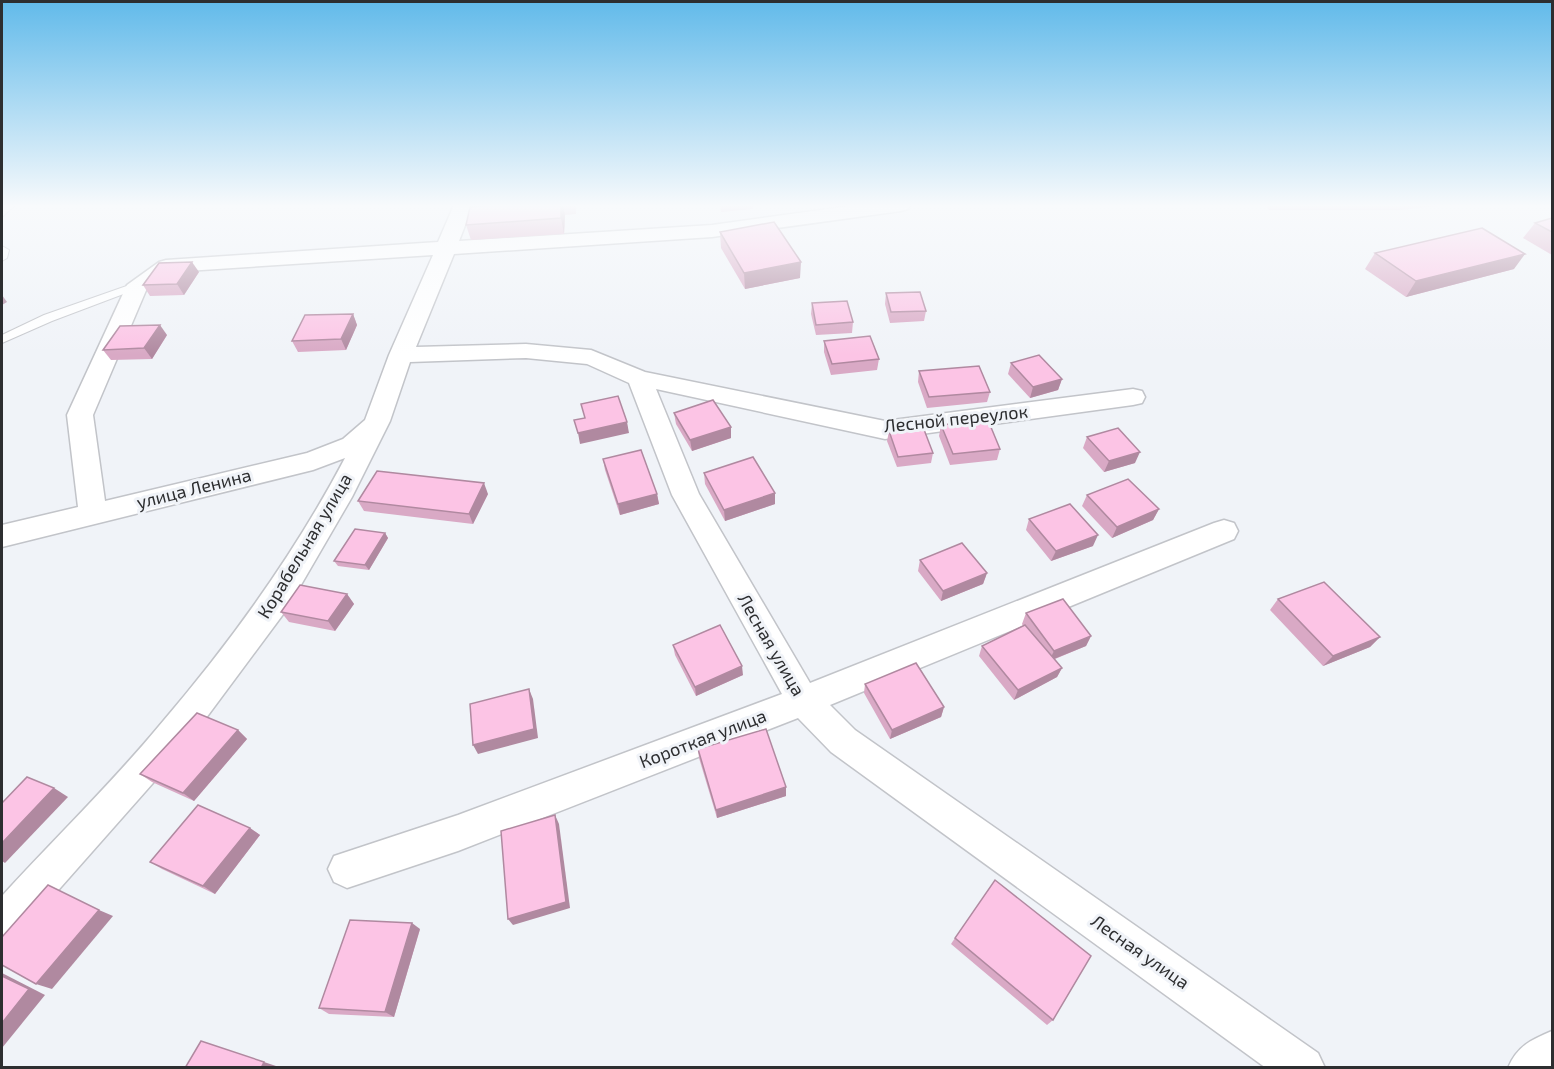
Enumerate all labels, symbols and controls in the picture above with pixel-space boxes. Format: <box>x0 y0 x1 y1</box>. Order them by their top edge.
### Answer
street label: Лесной переулок <box>883 399 1029 437</box>
street label: улица Ленина <box>134 463 253 513</box>
street label: Корабельная улица <box>252 469 356 622</box>
street label: Лесная улица <box>734 589 810 700</box>
street label: Короткая улица <box>636 704 769 772</box>
street label: Лесная улица <box>1087 909 1194 993</box>

